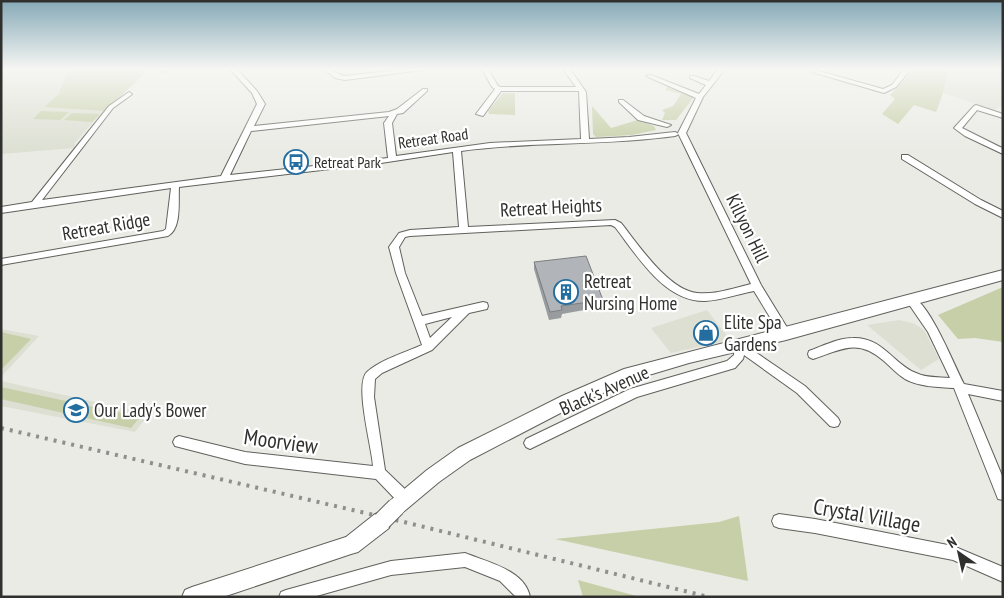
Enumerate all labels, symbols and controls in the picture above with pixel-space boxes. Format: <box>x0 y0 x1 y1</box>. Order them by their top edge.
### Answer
street label: Retreat Road <box>397 123 469 153</box>
bus stop icon: Retreat Park <box>283 149 309 175</box>
place label: Retreat Park <box>314 152 382 172</box>
street label: Killyon Hill <box>721 190 775 267</box>
street label: Retreat Heights <box>500 192 602 222</box>
street label: Retreat Ridge <box>60 206 152 246</box>
place label: Retreat Nursing Home <box>584 269 678 315</box>
building icon: Retreat Nursing Home <box>553 279 579 305</box>
place label: Elite Spa Gardens <box>724 310 782 356</box>
shop icon: Elite Spa Gardens <box>693 320 719 346</box>
street label: Black's Avenue <box>555 360 653 420</box>
school or university icon: Our Lady's Bower <box>63 397 89 423</box>
place label: Our Lady's Bower <box>94 398 207 422</box>
street label: Moorview <box>242 422 320 460</box>
street label: Crystal Village <box>811 492 923 538</box>
north arrow <box>934 528 984 578</box>
text: N <box>944 533 960 552</box>

